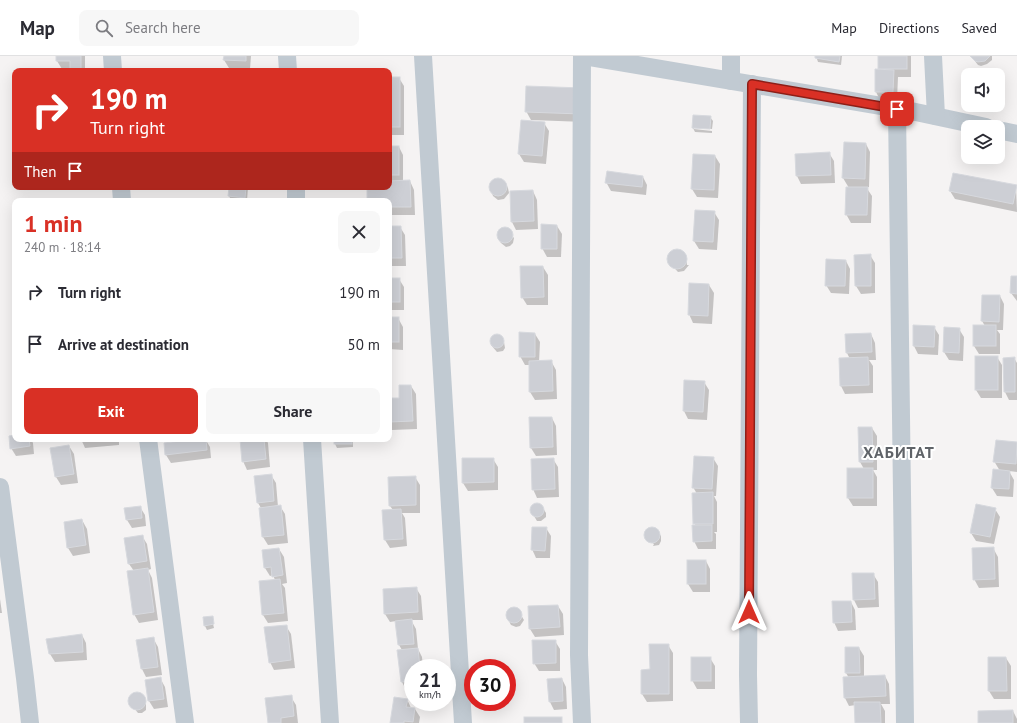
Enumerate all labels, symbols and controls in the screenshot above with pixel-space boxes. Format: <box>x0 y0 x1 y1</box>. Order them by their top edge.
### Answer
search box <box>79 10 359 46</box>
text: Map <box>20 16 55 40</box>
icon: search <box>93 17 115 39</box>
text: Search here <box>125 18 201 37</box>
text: Map <box>831 19 857 37</box>
text: Directions <box>879 19 939 37</box>
text: Saved <box>961 19 997 37</box>
map controls <box>961 68 1005 164</box>
button: sound <box>961 68 1005 112</box>
text: 190 m <box>90 80 167 117</box>
icon: right <box>24 84 76 136</box>
pin <box>880 92 914 126</box>
icon: arrive <box>886 98 908 120</box>
text: Turn right <box>90 116 165 139</box>
button: layers <box>961 120 1005 164</box>
icon: arrive <box>64 160 86 182</box>
text: Then <box>24 162 56 181</box>
text: 1 min <box>24 208 83 239</box>
button: close <box>338 211 380 253</box>
text: 240 m · 18:14 <box>24 239 101 256</box>
icon: right <box>24 281 46 303</box>
text: Turn right <box>58 283 121 302</box>
text: 190 m <box>339 283 380 302</box>
icon: arrive <box>24 333 46 355</box>
text: Arrive at destination <box>58 335 189 354</box>
text: 50 m <box>347 335 380 354</box>
button: Exit <box>24 388 198 434</box>
button: Share <box>206 388 380 434</box>
district label: ХАБИТАТ <box>863 442 935 462</box>
position arrow <box>728 591 770 633</box>
speed limit sign: 30 <box>464 659 516 711</box>
text: 21 <box>419 667 441 693</box>
text: km/h <box>419 688 441 701</box>

